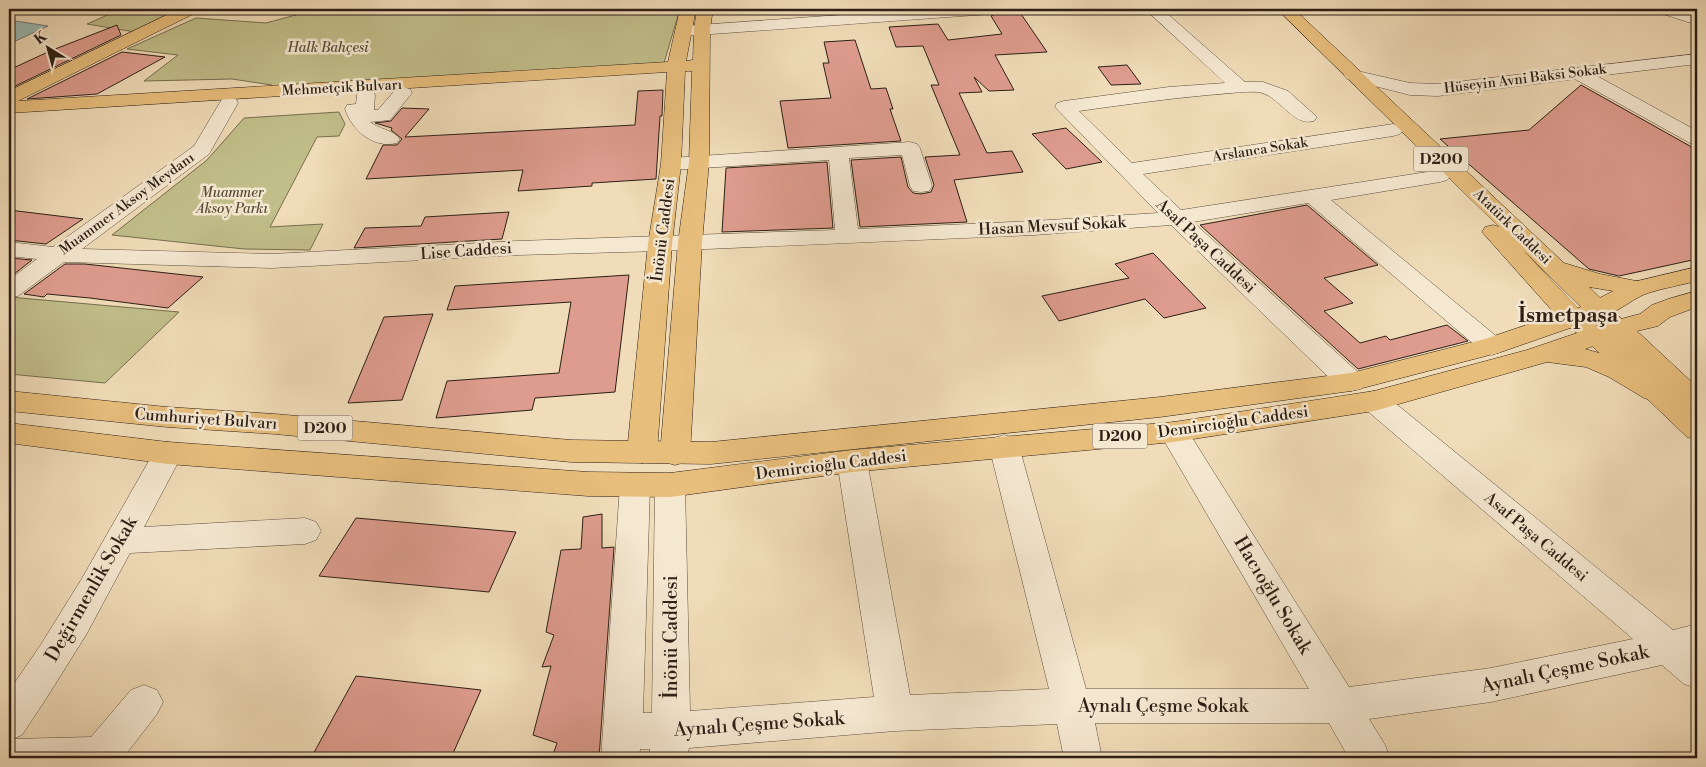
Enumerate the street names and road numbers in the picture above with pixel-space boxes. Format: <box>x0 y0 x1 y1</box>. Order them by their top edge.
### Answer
street label: Hüseyin Avni Baksi Sokak <box>1443 60 1608 98</box>
street label: Mehmetçik Bulvarı <box>281 76 403 100</box>
street label: Arslanca Sokak <box>1210 133 1310 167</box>
road number: D200 <box>1414 146 1468 172</box>
street label: Muammer Aksoy Meydanı <box>56 149 198 259</box>
street label: İnönü Caddesi <box>645 177 679 283</box>
street label: Atatürk Caddesi <box>1469 185 1555 269</box>
street label: Asaf Paşa Caddesi <box>1151 194 1260 297</box>
street label: Hasan Mevsuf Sokak <box>978 212 1128 240</box>
street label: Lise Caddesi <box>419 238 513 264</box>
street label: Demircioğlu Caddesi <box>1156 402 1310 442</box>
street label: Cumhuriyet Bulvarı <box>134 404 278 434</box>
road number: D200 <box>298 416 352 440</box>
road number: D200 <box>1092 424 1148 448</box>
street label: Demircioğlu Caddesi <box>754 446 908 484</box>
street label: Asaf Paşa Caddesi <box>1479 487 1592 586</box>
street label: Değirmenlik Sokak <box>40 511 143 666</box>
street label: Hacıoğlu Sokak <box>1228 532 1318 659</box>
street label: İnönü Caddesi <box>658 575 683 699</box>
street label: Aynalı Çeşme Sokak <box>1478 639 1652 699</box>
street label: Aynalı Çeşme Sokak <box>1077 694 1249 718</box>
street label: Aynalı Çeşme Sokak <box>672 706 846 742</box>

